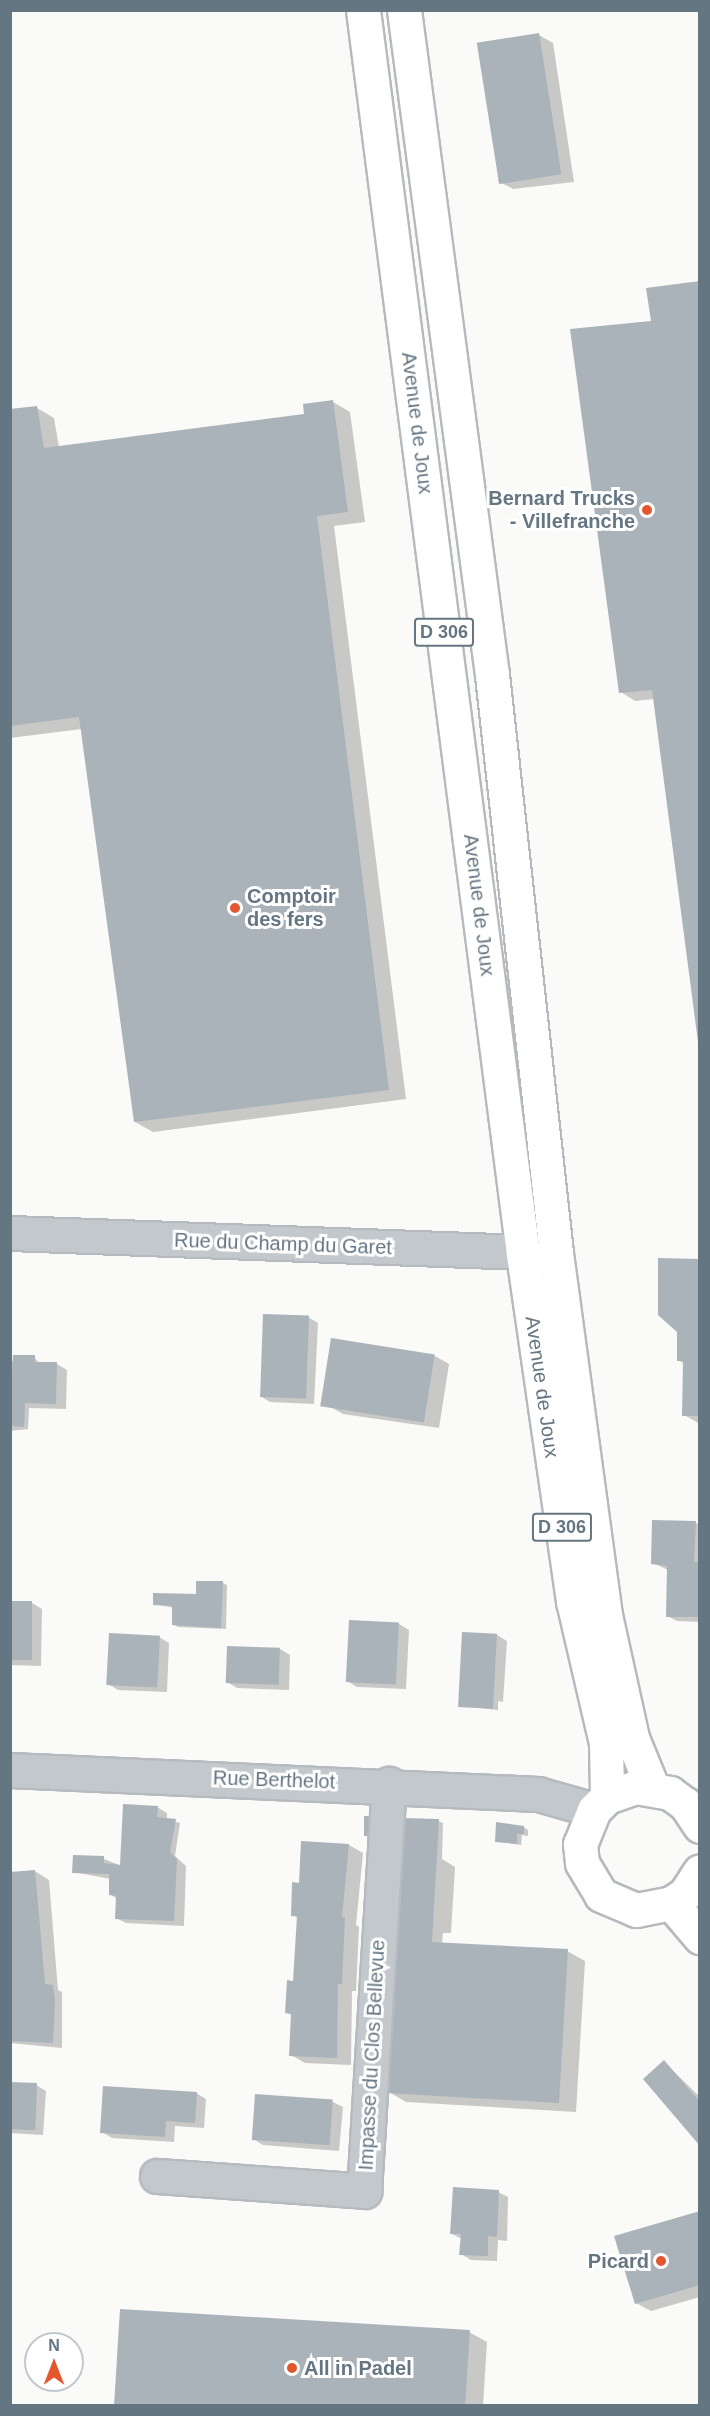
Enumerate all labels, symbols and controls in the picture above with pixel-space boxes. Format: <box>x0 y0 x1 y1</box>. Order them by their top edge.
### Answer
street label: Avenue de Joux <box>396 351 438 495</box>
place label: Bernard Trucks - Villefranche <box>488 486 635 533</box>
marker: Bernard Trucks - Villefranche <box>640 503 654 517</box>
road number: D 306 <box>412 617 476 647</box>
street label: Avenue de Joux <box>458 833 500 977</box>
place label: Comptoir des fers <box>247 885 336 932</box>
marker: Comptoir des fers <box>228 901 242 915</box>
street label: Rue du Champ du Garet <box>174 1228 392 1260</box>
street label: Avenue de Joux <box>520 1314 564 1460</box>
road number: D 306 <box>530 1512 594 1542</box>
street label: Rue Berthelot <box>212 1766 336 1794</box>
street label: Impasse du Clos Bellevue <box>354 1939 390 2171</box>
place label: Picard <box>588 2249 649 2273</box>
marker: Picard <box>654 2254 668 2268</box>
north arrow <box>24 2332 84 2392</box>
text: N <box>48 2337 60 2354</box>
place label: All in Padel <box>304 2356 412 2380</box>
marker: All in Padel <box>285 2361 299 2375</box>

